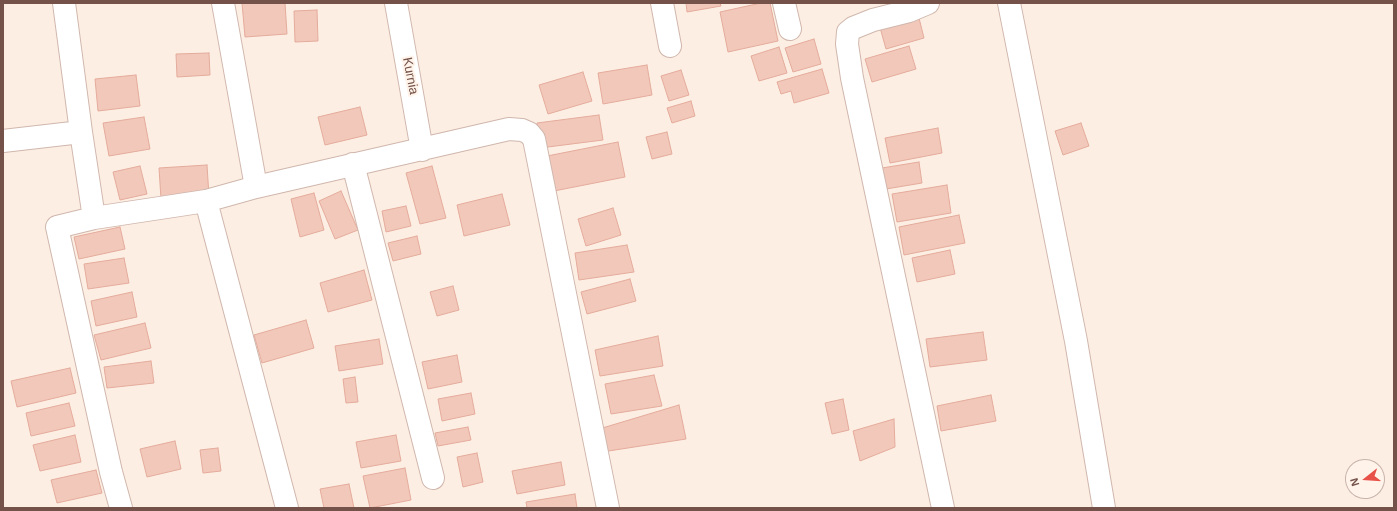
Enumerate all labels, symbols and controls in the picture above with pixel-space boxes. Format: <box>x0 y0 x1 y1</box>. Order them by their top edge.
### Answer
street label: Kurnia <box>399 56 421 96</box>
north arrow <box>1345 459 1385 499</box>
text: N <box>1348 477 1361 488</box>

